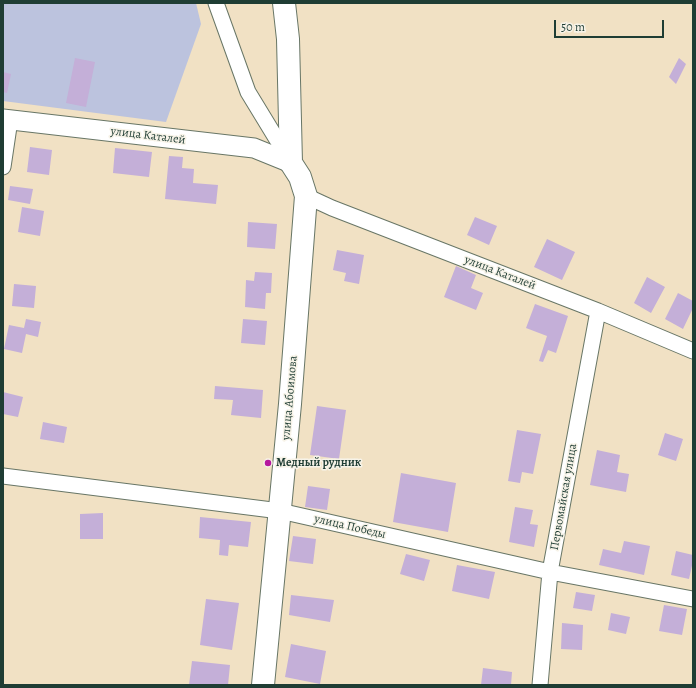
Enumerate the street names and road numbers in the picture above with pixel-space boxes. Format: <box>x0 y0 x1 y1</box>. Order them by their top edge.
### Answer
street label: улица Каталей <box>110 124 186 148</box>
street label: улица Каталей <box>462 253 538 293</box>
street label: улица Абоимова <box>279 355 301 441</box>
street label: Первомайская улица <box>548 443 580 551</box>
street label: улица Победы <box>313 512 387 542</box>

